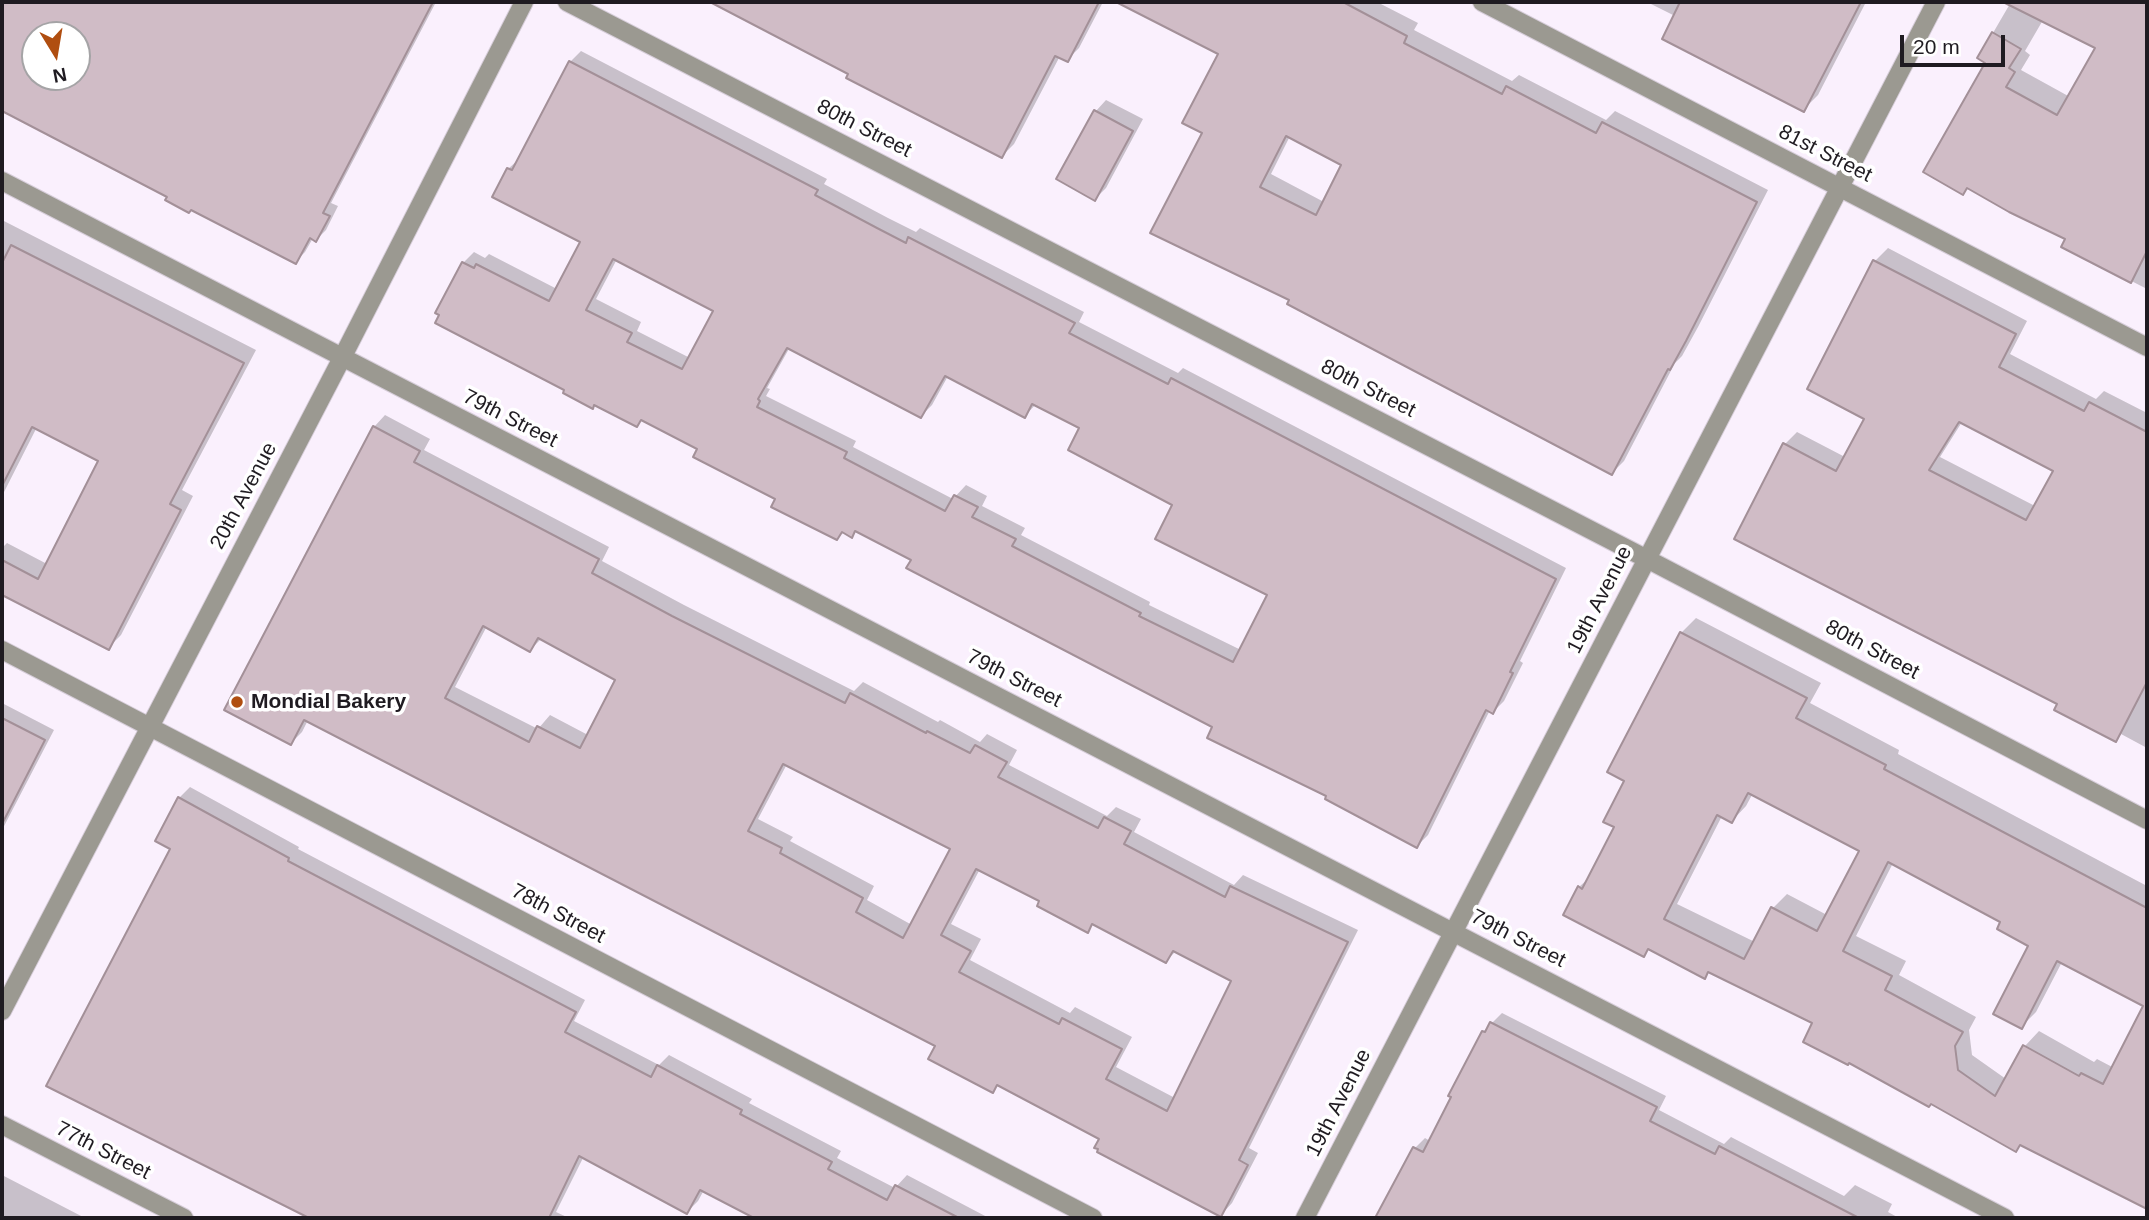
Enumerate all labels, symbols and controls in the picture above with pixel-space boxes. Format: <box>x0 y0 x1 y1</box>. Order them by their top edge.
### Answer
north arrow <box>21 21 91 91</box>
scale bar <box>1904 21 2009 65</box>
text: 20 m <box>1913 35 1960 58</box>
text: N <box>51 64 68 87</box>
street label: 80th Street <box>813 94 915 164</box>
street label: 81st Street <box>1774 120 1876 188</box>
street label: 80th Street <box>1317 354 1419 424</box>
street label: 79th Street <box>459 384 561 454</box>
street label: 20th Avenue <box>205 438 283 554</box>
street label: 19th Avenue <box>1562 542 1638 658</box>
street label: 80th Street <box>1821 615 1923 685</box>
street label: 79th Street <box>963 644 1065 714</box>
place label: Mondial Bakery <box>251 689 406 715</box>
marker: Mondial Bakery <box>229 694 245 710</box>
street label: 78th Street <box>507 879 609 949</box>
street label: 79th Street <box>1467 904 1569 974</box>
street label: 19th Avenue <box>1301 1045 1377 1161</box>
street label: 77th Street <box>52 1116 154 1186</box>

